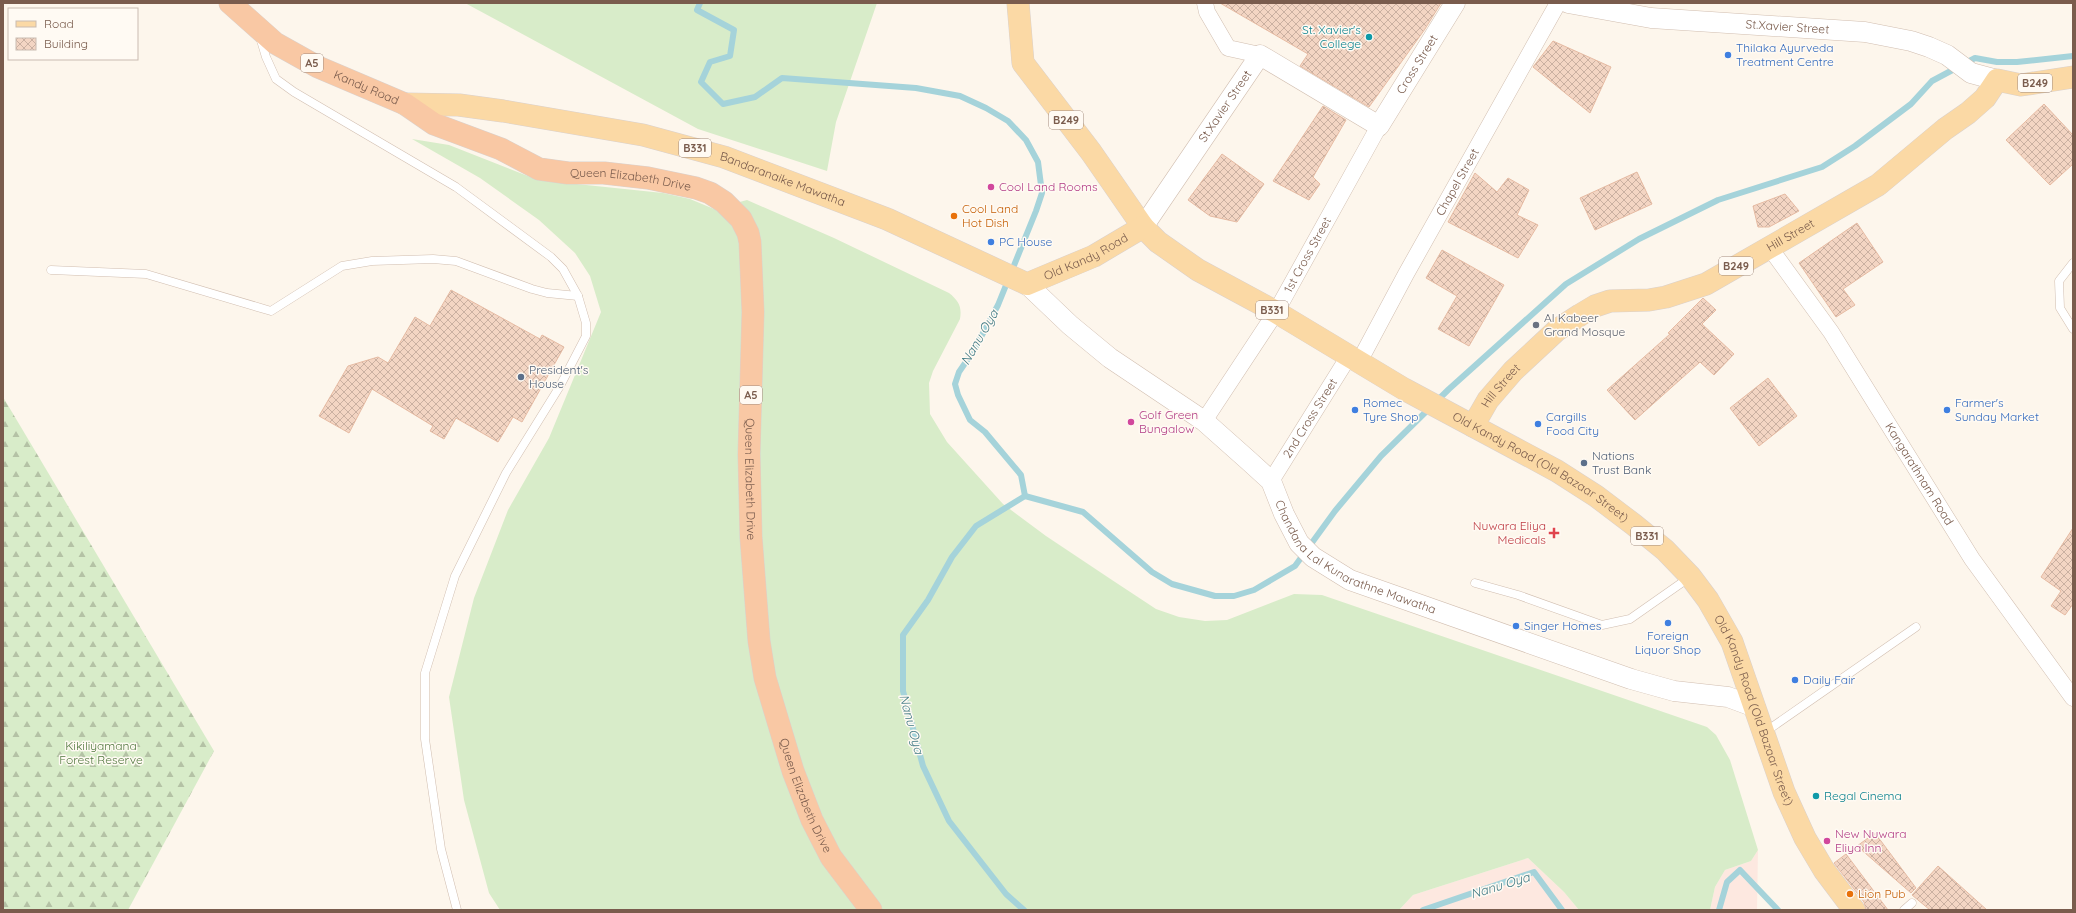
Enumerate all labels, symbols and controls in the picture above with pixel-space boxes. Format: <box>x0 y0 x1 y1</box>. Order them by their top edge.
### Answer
legend <box>8 8 138 60</box>
text: Road <box>44 16 74 31</box>
street label: St.Xavier Street <box>1745 16 1830 37</box>
place label: St. Xavier's College <box>1302 22 1361 51</box>
marker: St. Xavier's College <box>1364 32 1374 42</box>
street label: Cross Street <box>1393 32 1441 97</box>
text: Building <box>44 36 88 51</box>
place label: Thilaka Ayurveda Treatment Centre <box>1736 40 1834 69</box>
marker: Thilaka Ayurveda Treatment Centre <box>1723 50 1733 60</box>
road number: A5 <box>301 54 323 72</box>
street label: Kandy Road <box>332 67 401 108</box>
street label: St.Xavier Street <box>1195 67 1254 145</box>
road number: B249 <box>2018 74 2052 92</box>
road number: B249 <box>1049 111 1083 129</box>
road number: B331 <box>679 139 711 157</box>
street label: Chapel Street <box>1432 146 1482 218</box>
street label: Bandaranaike Mawatha <box>718 148 848 209</box>
street label: Queen Elizabeth Drive <box>570 165 693 194</box>
place label: Cool Land Rooms <box>999 179 1098 194</box>
marker: Cool Land Rooms <box>986 182 996 192</box>
place label: Cool Land Hot Dish <box>962 201 1018 230</box>
marker: Cool Land Hot Dish <box>949 211 959 221</box>
street label: 1st Cross Street <box>1280 214 1334 295</box>
street label: Hill Street <box>1764 215 1817 255</box>
street label: Old Kandy Road <box>1041 230 1130 283</box>
place label: PC House <box>999 234 1053 249</box>
marker: PC House <box>986 237 996 247</box>
road number: B249 <box>1719 257 1753 275</box>
road number: B331 <box>1256 301 1288 319</box>
water label: Nanu Oya <box>957 306 1002 367</box>
place label: Al Kabeer Grand Mosque <box>1544 310 1625 339</box>
marker: Al Kabeer Grand Mosque <box>1531 320 1541 330</box>
street label: Hill Street <box>1477 360 1523 410</box>
place label: President's House <box>529 362 589 391</box>
marker: President's House <box>516 372 526 382</box>
street label: 2nd Cross Street <box>1279 375 1340 461</box>
road number: A5 <box>740 386 762 404</box>
place label: Romec Tyre Shop <box>1363 395 1418 424</box>
place label: Farmer's Sunday Market <box>1955 395 2039 424</box>
marker: Romec Tyre Shop <box>1350 405 1360 415</box>
marker: Farmer's Sunday Market <box>1942 405 1952 415</box>
place label: Golf Green Bungalow <box>1139 407 1198 436</box>
street label: Old Kandy Road (Old Bazaar Street) <box>1450 408 1632 525</box>
place label: Cargills Food City <box>1546 409 1599 438</box>
marker: Golf Green Bungalow <box>1126 417 1136 427</box>
street label: Queen Elizabeth Drive <box>742 418 759 541</box>
marker: Cargills Food City <box>1533 419 1543 429</box>
street label: Kangarathnam Road <box>1882 420 1957 528</box>
place label: Nations Trust Bank <box>1592 448 1651 477</box>
marker: Nations Trust Bank <box>1579 458 1589 468</box>
street label: Chandana Lal Kunarathne Mawatha <box>1272 498 1438 617</box>
place label: Nuwara Eliya Medicals <box>1473 518 1546 547</box>
road number: B331 <box>1631 527 1663 545</box>
marker: Nuwara Eliya Medicals <box>1549 528 1559 538</box>
street label: Old Kandy Road (Old Bazaar Street) <box>1711 612 1797 808</box>
place label: Singer Homes <box>1524 618 1602 633</box>
marker: Foreign Liquor Shop <box>1663 618 1673 628</box>
marker: Singer Homes <box>1511 621 1521 631</box>
place label: Foreign Liquor Shop <box>1635 628 1701 657</box>
place label: Daily Fair <box>1803 672 1856 687</box>
marker: Daily Fair <box>1790 675 1800 685</box>
water label: Nanu Oya <box>896 692 928 757</box>
street label: Queen Elizabeth Drive <box>777 736 836 855</box>
park label: Kikiliyamana Forest Reserve <box>59 738 143 767</box>
place label: Regal Cinema <box>1824 788 1902 803</box>
marker: Regal Cinema <box>1811 791 1821 801</box>
place label: New Nuwara Eliya Inn <box>1835 826 1906 855</box>
marker: New Nuwara Eliya Inn <box>1822 836 1832 846</box>
water label: Nanu Oya <box>1468 868 1533 902</box>
place label: Lion Pub <box>1858 886 1906 901</box>
marker: Lion Pub <box>1845 889 1855 899</box>

